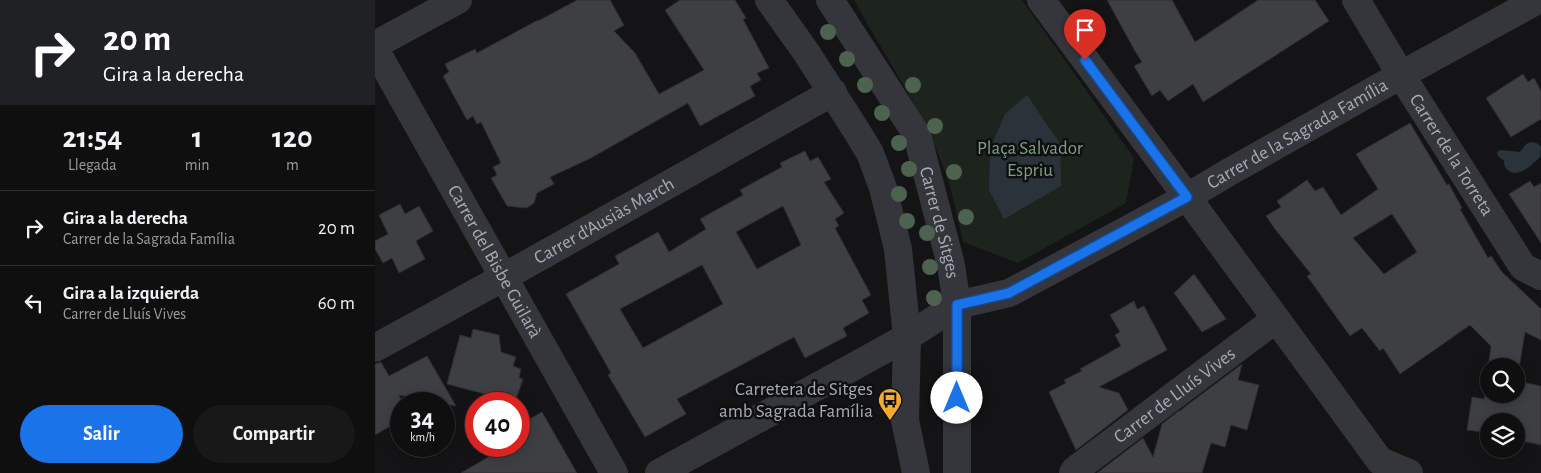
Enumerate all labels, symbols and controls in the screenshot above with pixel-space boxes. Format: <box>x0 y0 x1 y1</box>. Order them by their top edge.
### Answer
pin <box>1064 9 1106 60</box>
icon: arrive <box>1071 16 1099 44</box>
icon: right <box>20 20 85 85</box>
text: 20 m <box>103 22 171 57</box>
text: Gira a la derecha <box>103 63 244 85</box>
street label: Carrer de la Sagrada Família <box>1204 75 1391 192</box>
street label: Carrer de la Torreta <box>1406 91 1497 219</box>
text: 21:54 <box>62 123 122 153</box>
text: 1 <box>192 123 203 153</box>
text: 120 <box>272 123 313 153</box>
park label: Plaça Salvador Espriu <box>977 139 1083 180</box>
text: Llegada <box>68 157 117 173</box>
text: min <box>185 157 210 173</box>
text: m <box>286 157 299 173</box>
street label: Carrer de Sitges <box>916 164 962 280</box>
street label: Carrer d'Ausiàs March <box>531 174 677 268</box>
street label: Carrer del Bisbe Guilarà <box>444 182 545 341</box>
text: Gira a la derecha <box>63 209 188 228</box>
icon: right <box>20 214 48 242</box>
text: 20 m <box>318 219 355 238</box>
text: Carrer de la Sagrada Família <box>63 231 235 247</box>
text: Gira a la izquierda <box>63 284 199 303</box>
icon: left <box>20 289 48 317</box>
text: 60 m <box>318 294 355 313</box>
text: Carrer de Lluís Vives <box>63 306 186 322</box>
street label: Carrer de Lluís Vives <box>1110 344 1239 447</box>
map controls <box>1480 358 1525 458</box>
button: search <box>1480 358 1525 403</box>
position arrow <box>930 371 982 423</box>
place label: Carretera de Sitges amb Sagrada Família <box>719 380 873 421</box>
bus stop icon: Carretera de Sitges amb Sagrada Família <box>877 387 903 421</box>
speed limit sign: 40 <box>465 392 530 457</box>
button: Salir <box>20 405 183 463</box>
button: Compartir <box>193 405 355 463</box>
text: 34 <box>411 406 434 431</box>
button: layers <box>1480 413 1525 458</box>
text: km/h <box>410 431 435 443</box>

